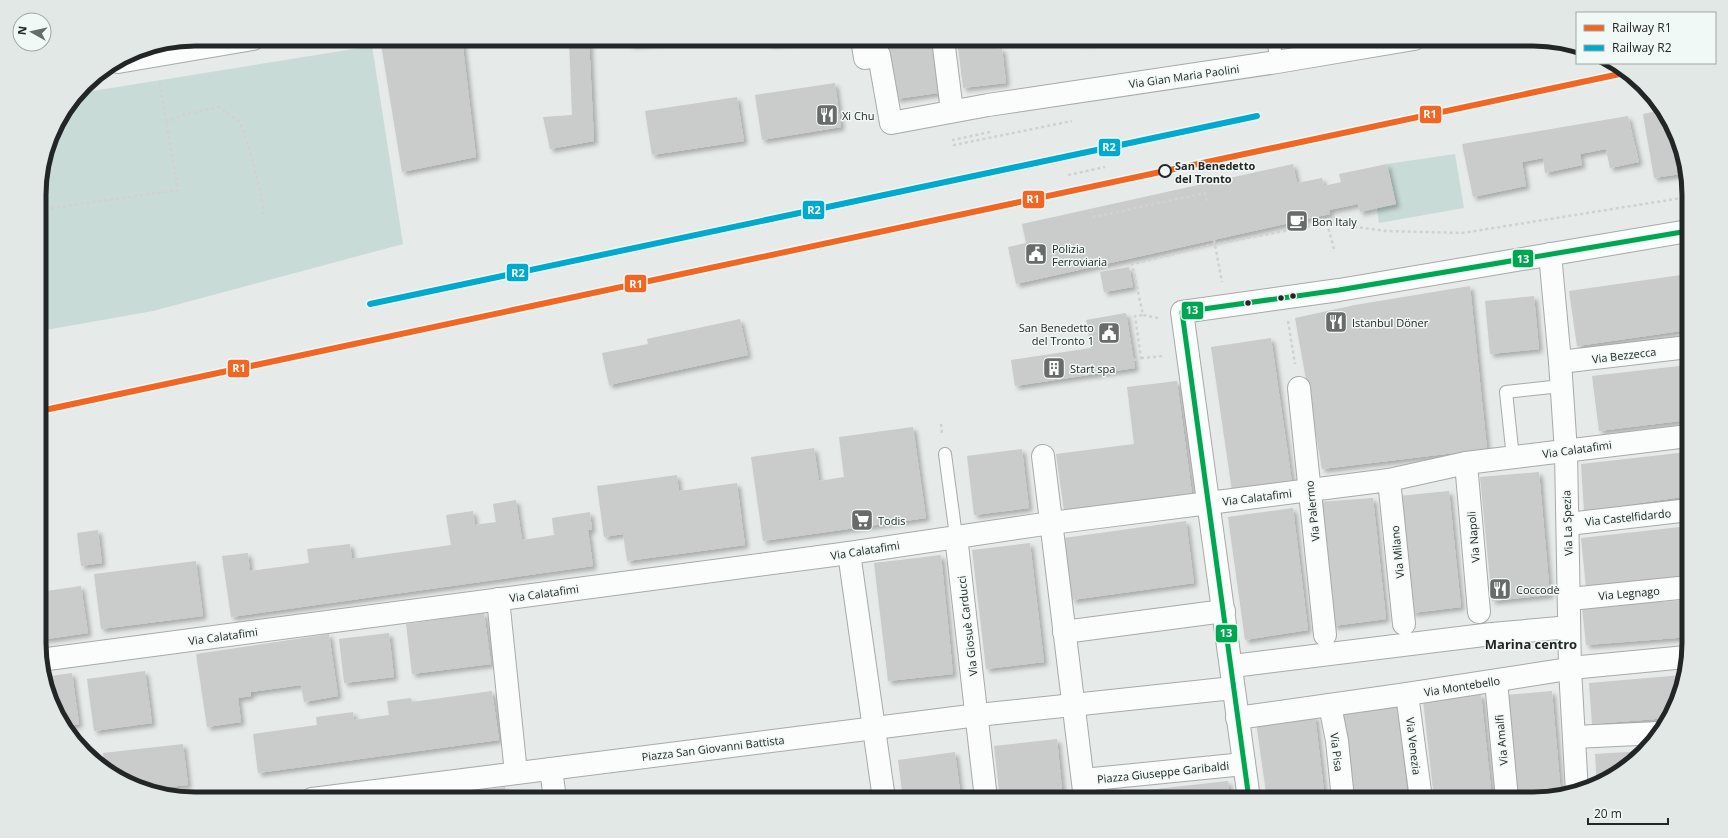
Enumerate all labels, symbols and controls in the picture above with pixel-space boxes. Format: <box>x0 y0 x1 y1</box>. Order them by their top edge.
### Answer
north arrow <box>12 12 52 52</box>
legend <box>1576 12 1716 64</box>
text: Railway R1 <box>1612 19 1672 36</box>
text: N <box>14 25 30 36</box>
text: Railway R2 <box>1612 39 1672 56</box>
street label: Via Gian Maria Paolini <box>1128 61 1240 91</box>
restaurant icon: Xi Chu <box>814 102 840 128</box>
line badge: R1 <box>1419 105 1442 124</box>
text: R1 <box>1423 106 1437 121</box>
place label: Xi Chu <box>842 108 874 123</box>
line badge: R2 <box>1098 138 1121 157</box>
text: R2 <box>1102 139 1116 154</box>
place label: San Benedetto del Tronto <box>1175 158 1255 186</box>
marker: San Benedetto del Tronto <box>1158 164 1172 178</box>
line badge: R1 <box>1022 190 1045 209</box>
text: R1 <box>1026 191 1040 206</box>
line badge: R2 <box>802 200 825 220</box>
text: R2 <box>807 202 821 217</box>
cafe icon: Bon Italy <box>1284 208 1310 234</box>
place label: Bon Italy <box>1312 214 1357 229</box>
public building icon: Polizia Ferroviaria <box>1023 241 1049 267</box>
place label: Polizia Ferroviaria <box>1052 241 1107 269</box>
line badge: 13 <box>1512 249 1534 268</box>
text: 13 <box>1517 251 1529 266</box>
line badge: R2 <box>506 263 529 282</box>
text: R2 <box>511 265 525 280</box>
line badge: R1 <box>624 274 647 293</box>
text: R1 <box>629 276 643 291</box>
unlabelled marker <box>1288 291 1298 301</box>
unlabelled marker <box>1276 293 1286 303</box>
unlabelled marker <box>1243 298 1253 308</box>
line badge: 13 <box>1181 301 1204 320</box>
text: 13 <box>1186 302 1198 317</box>
restaurant icon: Istanbul Döner <box>1323 309 1349 335</box>
place label: Istanbul Döner <box>1352 315 1429 330</box>
place label: San Benedetto del Tronto 1 <box>1019 320 1094 348</box>
public building icon: San Benedetto del Tronto 1 <box>1096 320 1122 346</box>
street label: Via Bezzecca <box>1591 344 1657 366</box>
building icon: Start spa <box>1041 355 1067 381</box>
line badge: R1 <box>227 359 250 378</box>
text: R1 <box>232 360 246 375</box>
place label: Start spa <box>1070 361 1115 376</box>
street label: Via Calatafimi <box>1541 437 1613 461</box>
street label: Via Palermo <box>1301 479 1323 542</box>
street label: Via Calatafimi <box>1221 485 1293 509</box>
street label: Via La Spezia <box>1558 490 1576 556</box>
street label: Via Castelfidardo <box>1584 505 1672 529</box>
supermarket icon: Todis <box>849 507 875 533</box>
street label: Via Napoli <box>1463 511 1483 563</box>
place label: Todis <box>878 513 905 528</box>
street label: Via Milano <box>1387 524 1407 579</box>
street label: Via Calatafimi <box>829 537 901 563</box>
street label: Via Giosuè Carducci <box>953 575 981 677</box>
restaurant icon: Coccodè <box>1487 576 1513 602</box>
street label: Via Calatafimi <box>508 581 580 605</box>
place label: Coccodè <box>1516 582 1560 597</box>
street label: Via Legnago <box>1598 583 1661 603</box>
street label: Via Calatafimi <box>187 624 259 648</box>
line badge: 13 <box>1215 624 1238 643</box>
text: 13 <box>1220 625 1232 640</box>
district label: Marina centro <box>1485 635 1577 653</box>
street label: Via Montebello <box>1423 673 1501 699</box>
street label: Via Amalfi <box>1491 714 1511 766</box>
street label: Via Venezia <box>1403 716 1425 776</box>
street label: Piazza San Giovanni Battista <box>641 732 785 764</box>
street label: Via Pisa <box>1327 732 1347 772</box>
street label: Piazza Giuseppe Garibaldi <box>1096 758 1230 786</box>
scale bar <box>1588 800 1668 826</box>
text: 20 m <box>1594 805 1622 822</box>

